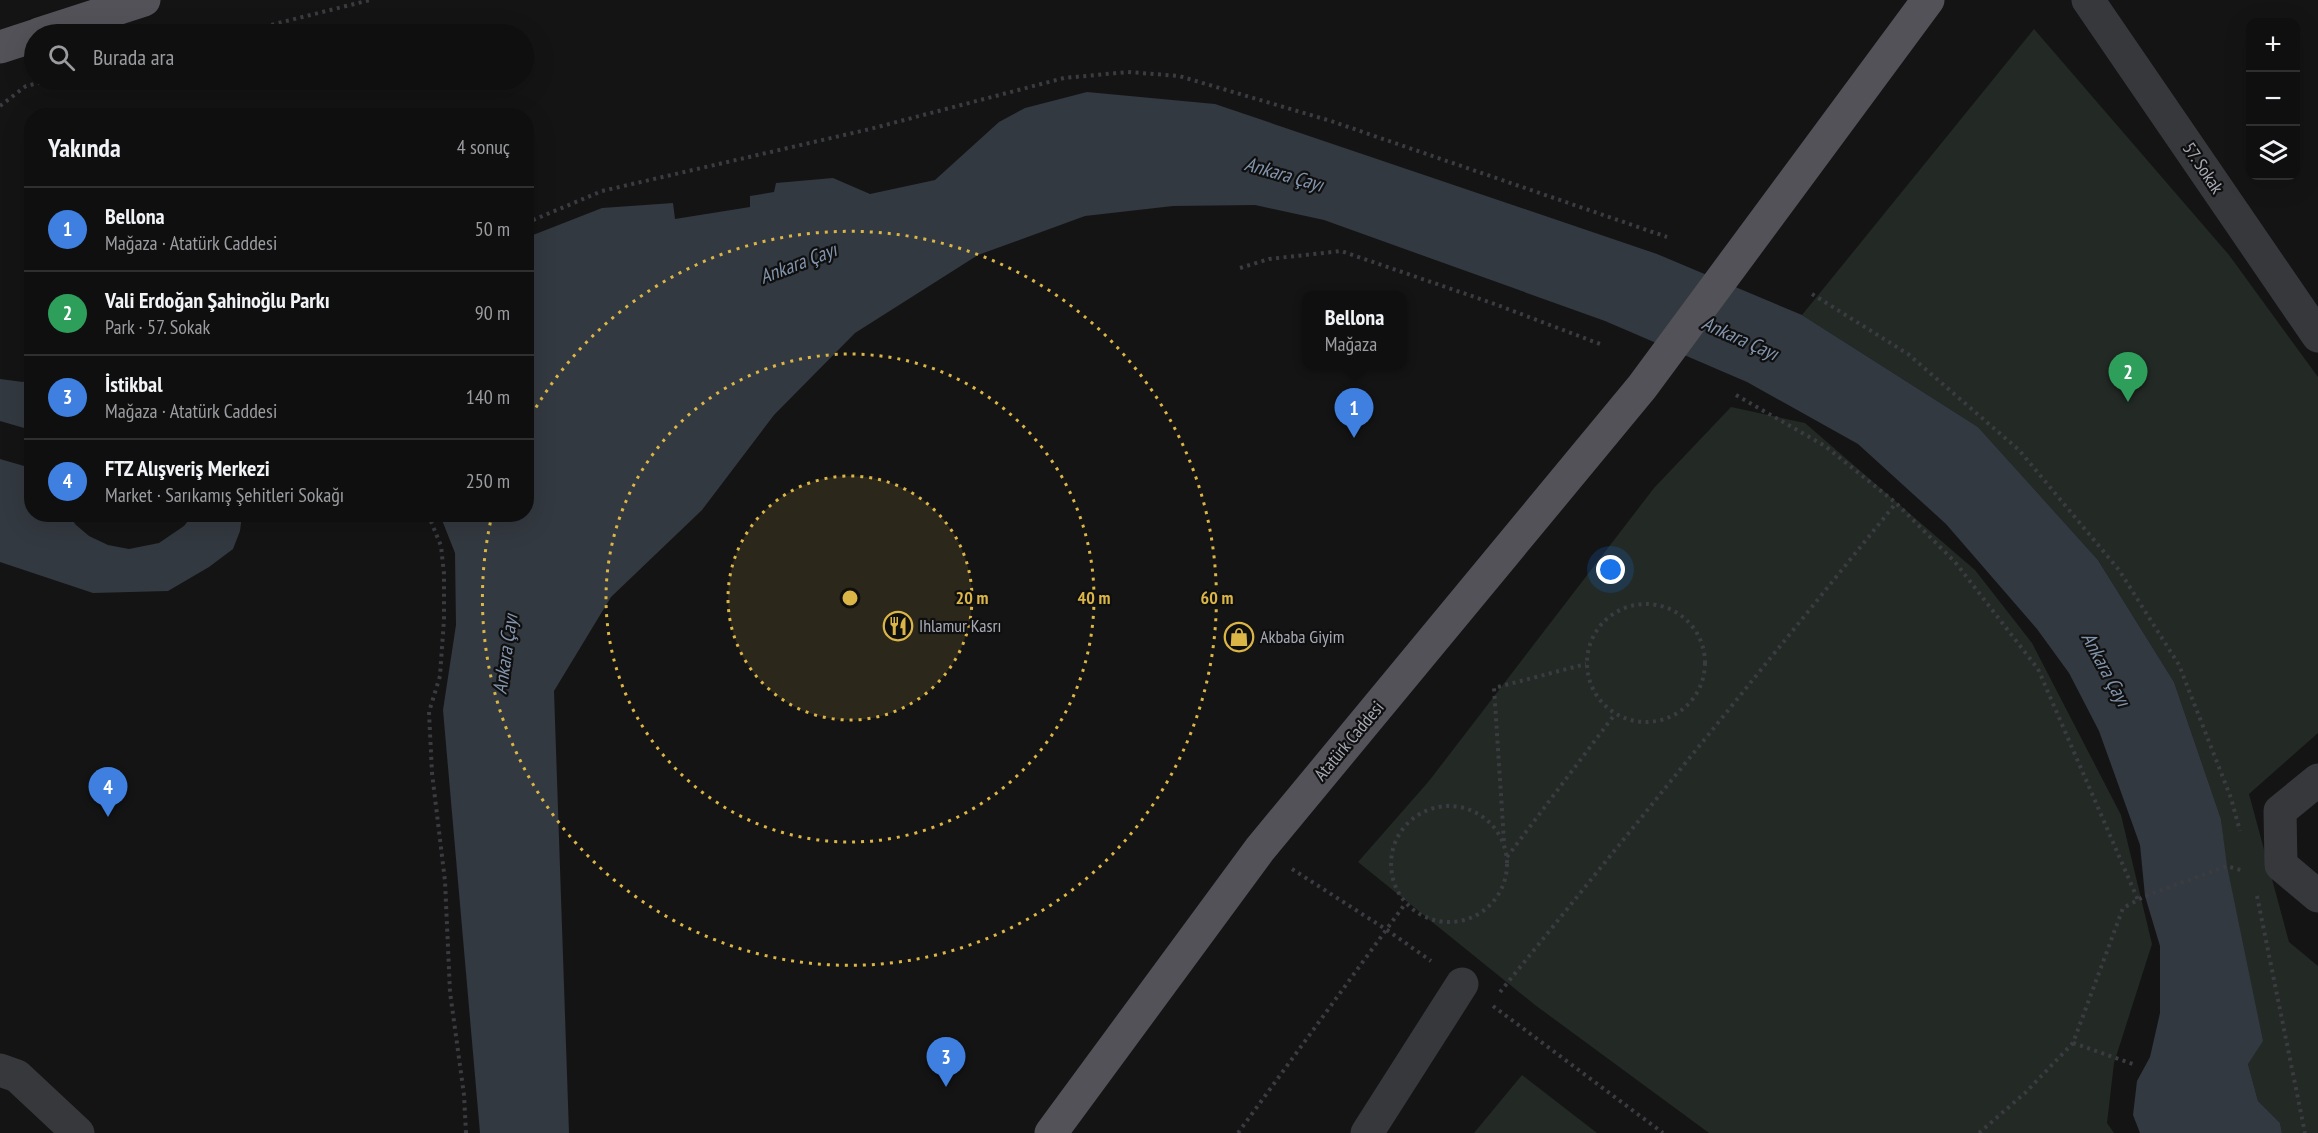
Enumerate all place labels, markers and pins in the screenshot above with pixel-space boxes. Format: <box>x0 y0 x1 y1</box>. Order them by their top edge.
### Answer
pin: 2 <box>2108 352 2148 402</box>
pin: 1 <box>1334 388 1374 438</box>
centre of rings <box>840 588 860 608</box>
restaurant icon: Ihlamur Kasrı <box>882 610 914 642</box>
place label: Ihlamur Kasrı <box>919 614 1001 637</box>
shop icon: Akbaba Giyim <box>1223 621 1255 653</box>
place label: Akbaba Giyim <box>1260 625 1345 648</box>
pin: 4 <box>88 768 128 817</box>
pin: 3 <box>926 1038 966 1087</box>

